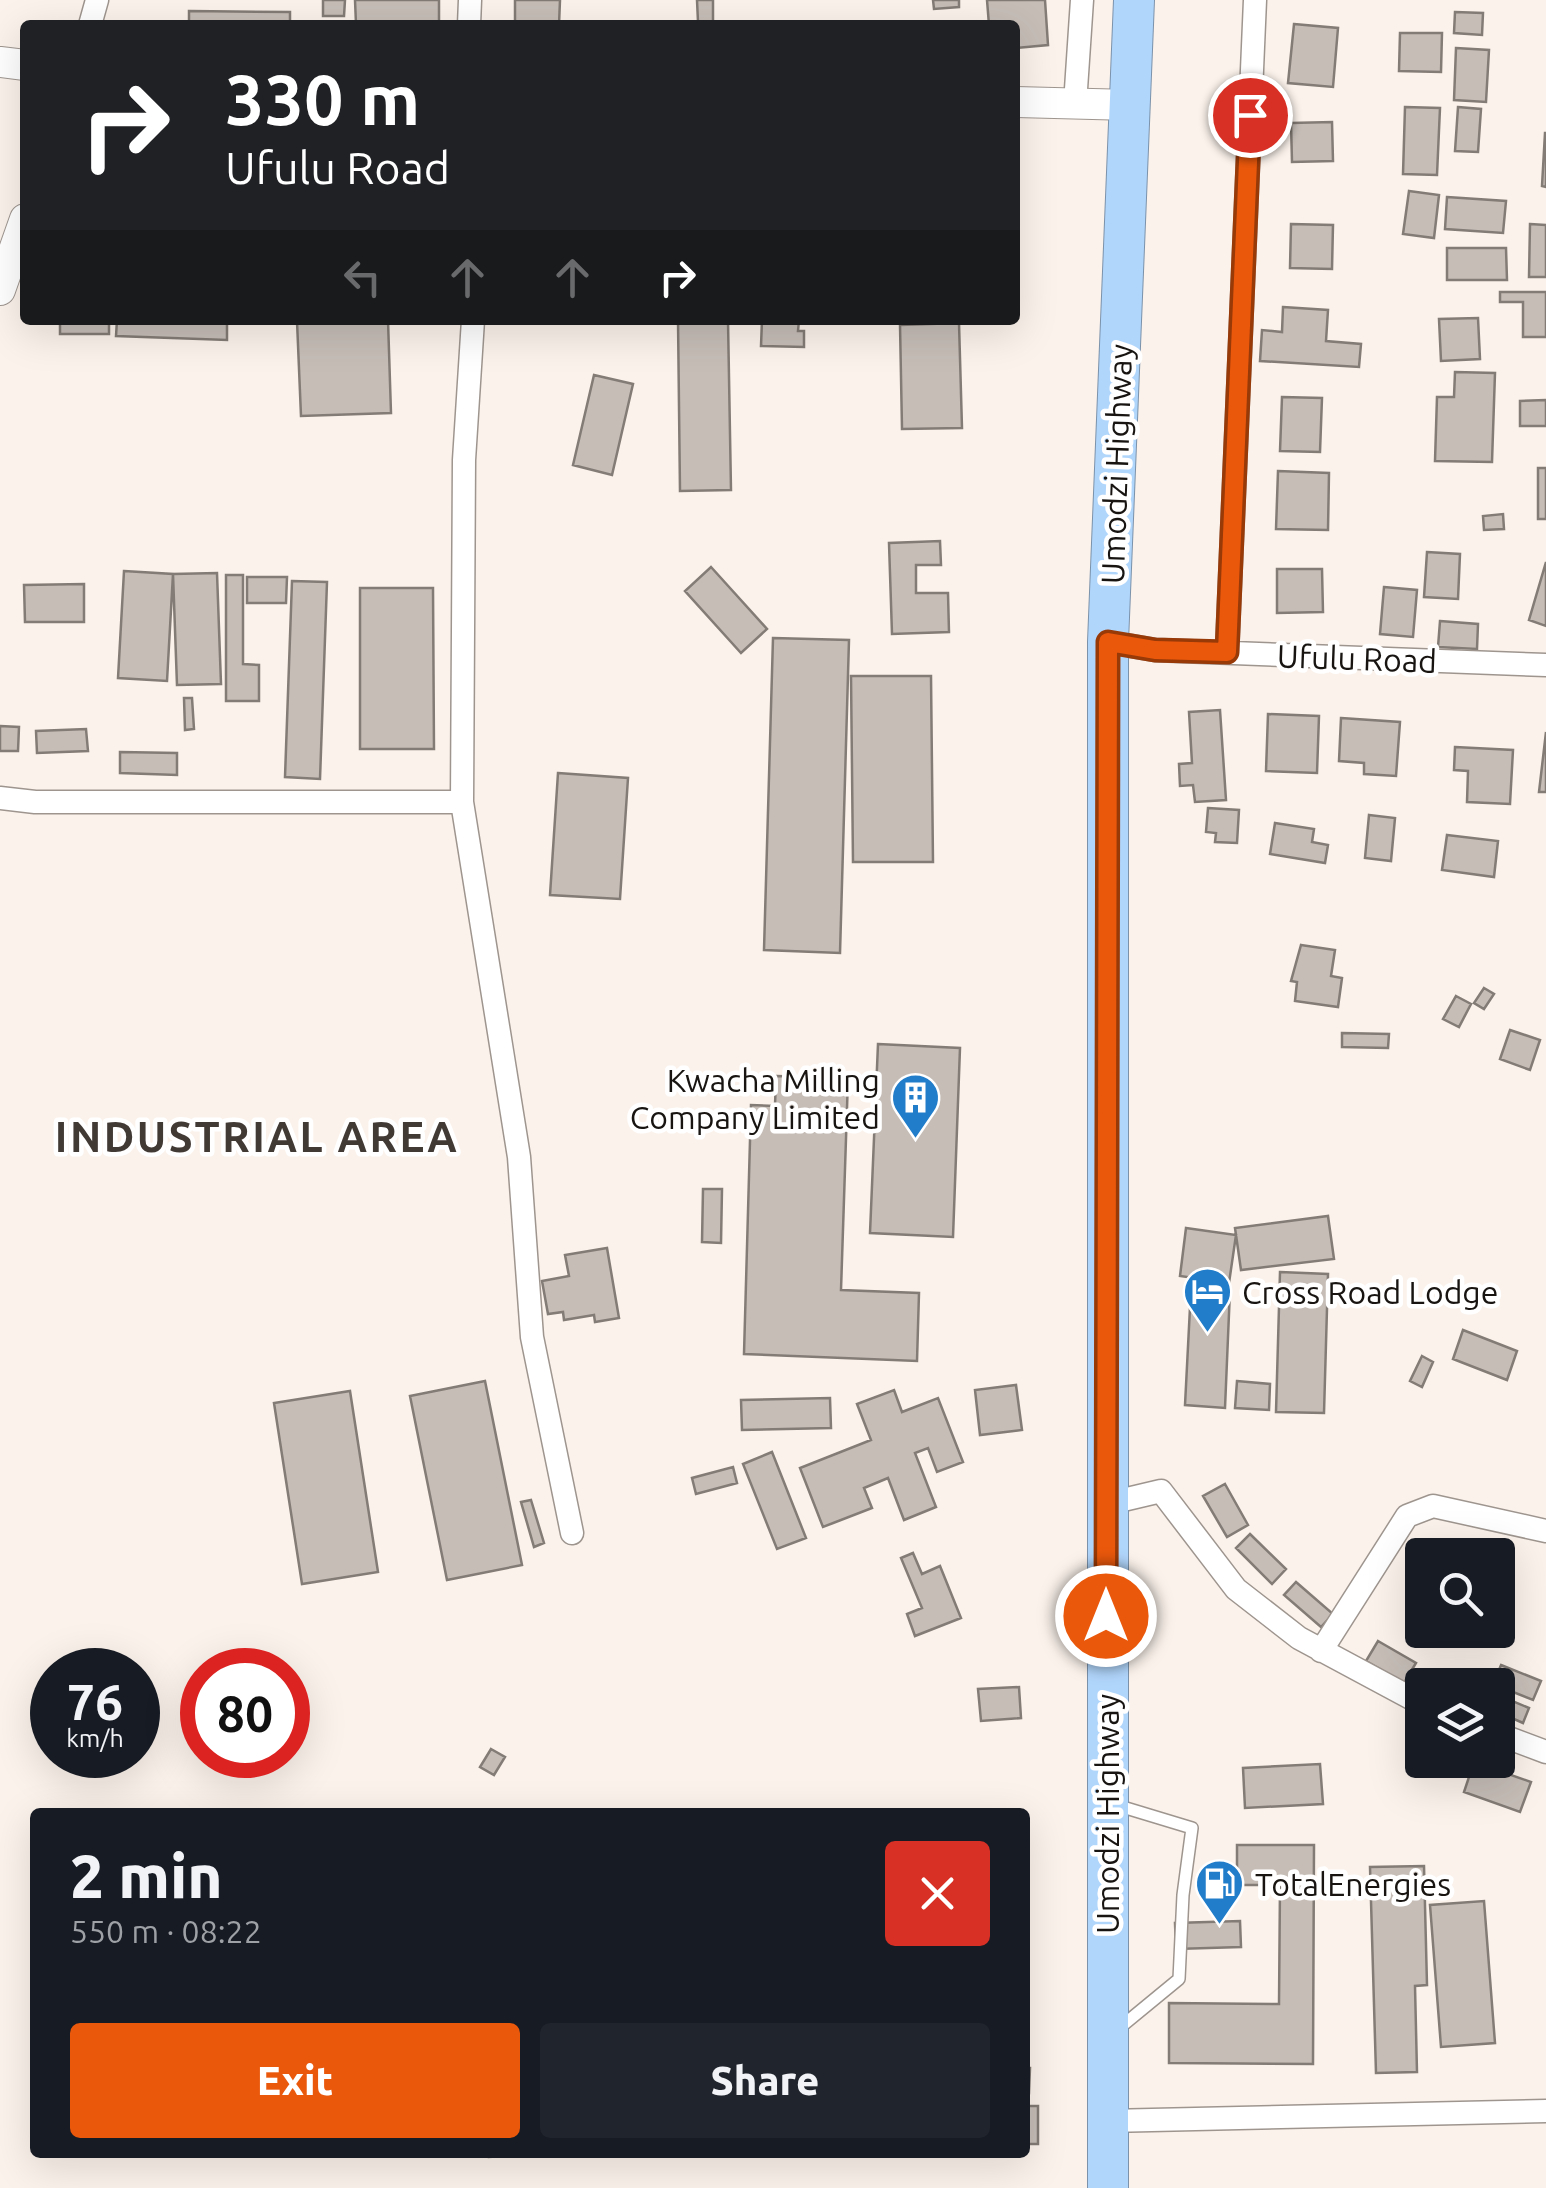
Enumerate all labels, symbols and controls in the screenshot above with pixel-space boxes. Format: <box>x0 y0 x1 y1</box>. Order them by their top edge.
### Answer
icon: right <box>60 60 190 190</box>
text: 330 m <box>225 60 420 138</box>
pin <box>1208 73 1293 158</box>
icon: arrive <box>1223 88 1278 143</box>
text: Ufulu Road <box>225 142 450 193</box>
icon: left <box>335 250 390 305</box>
icon: ahead <box>440 250 495 305</box>
icon: ahead <box>545 250 600 305</box>
icon: right <box>650 250 705 305</box>
street label: Umodzi Highway <box>1094 343 1138 585</box>
street label: Ufulu Road <box>1276 637 1438 679</box>
place label: Kwacha Milling Company Limited <box>630 1062 880 1135</box>
building icon: Kwacha Milling Company Limited <box>889 1072 941 1140</box>
district label: INDUSTRIAL AREA <box>55 1113 459 1160</box>
hotel icon: Cross Road Lodge <box>1181 1266 1233 1334</box>
place label: Cross Road Lodge <box>1242 1274 1498 1310</box>
map controls <box>1405 1538 1515 1778</box>
button: search <box>1405 1538 1515 1648</box>
position arrow <box>1054 1564 1158 1668</box>
speed limit sign: 80 <box>180 1648 310 1778</box>
button: layers <box>1405 1668 1515 1778</box>
text: 76 <box>67 1673 123 1729</box>
street label: Umodzi Highway <box>1089 1694 1125 1934</box>
text: km/h <box>66 1724 124 1752</box>
button: close <box>885 1841 990 1946</box>
text: 2 min <box>70 1842 223 1909</box>
fuel station icon: TotalEnergies <box>1194 1858 1246 1926</box>
place label: TotalEnergies <box>1255 1866 1451 1902</box>
text: 550 m · 08:22 <box>70 1913 262 1949</box>
button: Exit <box>70 2023 520 2138</box>
button: Share <box>540 2023 990 2138</box>

